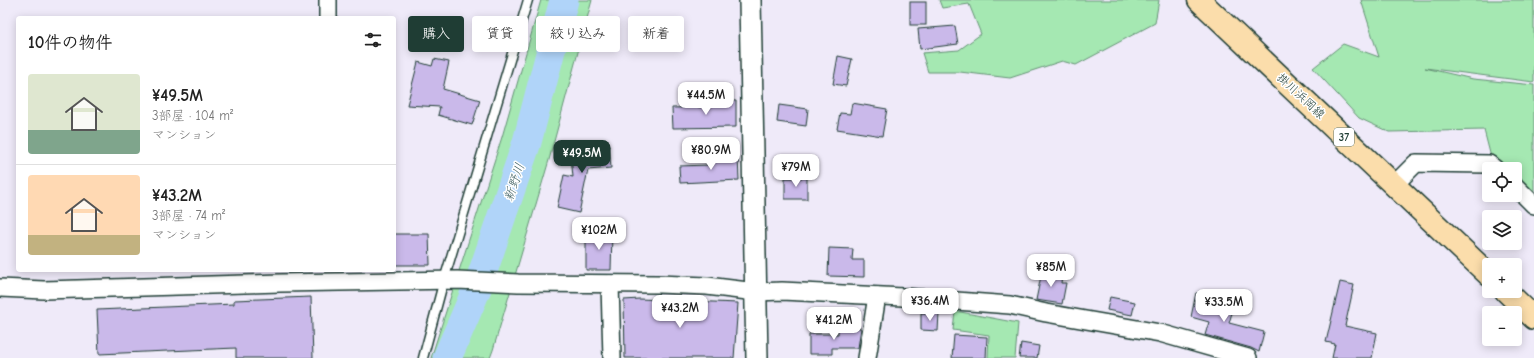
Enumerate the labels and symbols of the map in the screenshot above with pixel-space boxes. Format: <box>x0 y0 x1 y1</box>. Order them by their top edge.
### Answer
street label: 掛川浜岡線 <box>1274 70 1328 122</box>
pin: ¥44.5M <box>673 82 739 116</box>
road number: 37 <box>1334 128 1354 146</box>
pin: ¥80.9M <box>678 137 744 171</box>
pin: ¥49.5M <box>549 140 615 174</box>
pin: ¥79M <box>772 154 820 188</box>
water label: 新野川 <box>501 161 527 203</box>
pin: ¥102M <box>571 217 627 251</box>
pin: ¥85M <box>1027 254 1075 288</box>
pin: ¥36.4M <box>897 288 963 322</box>
pin: ¥33.5M <box>1191 289 1257 323</box>
pin: ¥43.2M <box>647 295 713 329</box>
pin: ¥41.2M <box>801 307 867 341</box>

